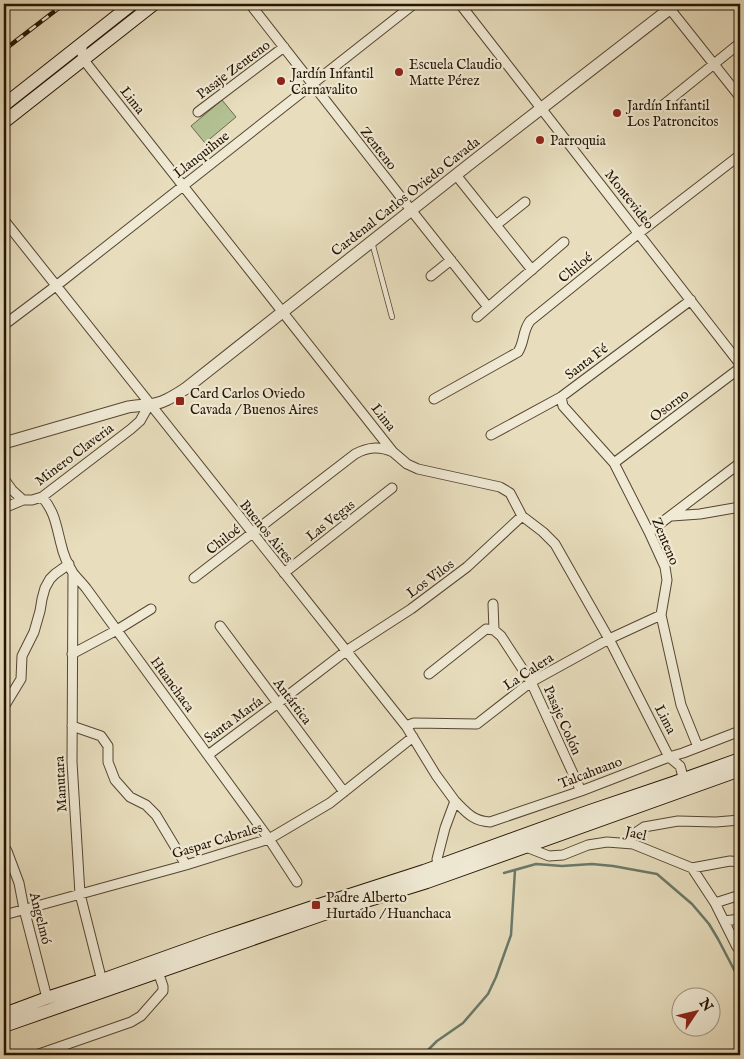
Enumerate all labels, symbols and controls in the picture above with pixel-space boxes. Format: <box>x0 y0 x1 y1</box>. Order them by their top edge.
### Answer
street label: Pasaje Zenteno <box>193 36 274 103</box>
place label: Escuela Claudio Matte Pérez <box>409 56 503 90</box>
place label: Jardín Infantil Carnavalito <box>289 65 374 99</box>
marker: Escuela Claudio Matte Pérez <box>393 66 405 78</box>
marker: Jardín Infantil Carnavalito <box>275 75 287 87</box>
street label: Lima <box>116 83 149 119</box>
place label: Jardín Infantil Los Patroncitos <box>625 97 719 131</box>
marker: Jardín Infantil Los Patroncitos <box>611 107 623 119</box>
street label: Zenteno <box>356 123 401 174</box>
street label: Llanquihue <box>170 127 234 182</box>
place label: Parroquia <box>550 132 607 150</box>
street label: Cardenal Carlos Oviedo Cavada <box>328 133 484 260</box>
marker: Parroquia <box>534 134 546 146</box>
street label: Montevideo <box>600 166 658 233</box>
street label: Chiloé <box>555 248 597 287</box>
street label: Santa Fé <box>561 339 612 384</box>
place label: Card Carlos Oviedo Cavada / Buenos Aires <box>190 385 318 419</box>
street label: Osorno <box>647 385 693 426</box>
marker: Card Carlos Oviedo Cavada / Buenos Aires <box>174 395 186 407</box>
street label: Lima <box>367 400 400 436</box>
street label: Minero Claveria <box>32 419 118 490</box>
street label: Las Vegas <box>302 496 359 546</box>
street label: Buenos Aires <box>235 497 297 567</box>
street label: Zenteno <box>647 515 683 568</box>
street label: Chiloé <box>203 520 245 559</box>
street label: Los Vilos <box>403 555 458 602</box>
street label: La Calera <box>500 648 558 695</box>
street label: Huanchaca <box>146 653 199 717</box>
street label: Antártica <box>268 674 316 729</box>
street label: Pasaje Colón <box>539 683 586 758</box>
street label: Santa María <box>201 692 267 747</box>
street label: Lima <box>650 702 680 738</box>
street label: Talcahuano <box>556 752 625 793</box>
street label: Manutara <box>50 755 71 812</box>
street label: Gaspar Cabrales <box>170 819 265 863</box>
street label: Jael <box>621 822 649 845</box>
street label: Angelmó <box>25 889 55 947</box>
place label: Padre Alberto Hurtado / Huanchaca <box>326 889 452 923</box>
marker: Padre Alberto Hurtado / Huanchaca <box>310 899 322 911</box>
north arrow <box>672 986 722 1036</box>
text: N <box>694 994 717 1015</box>

